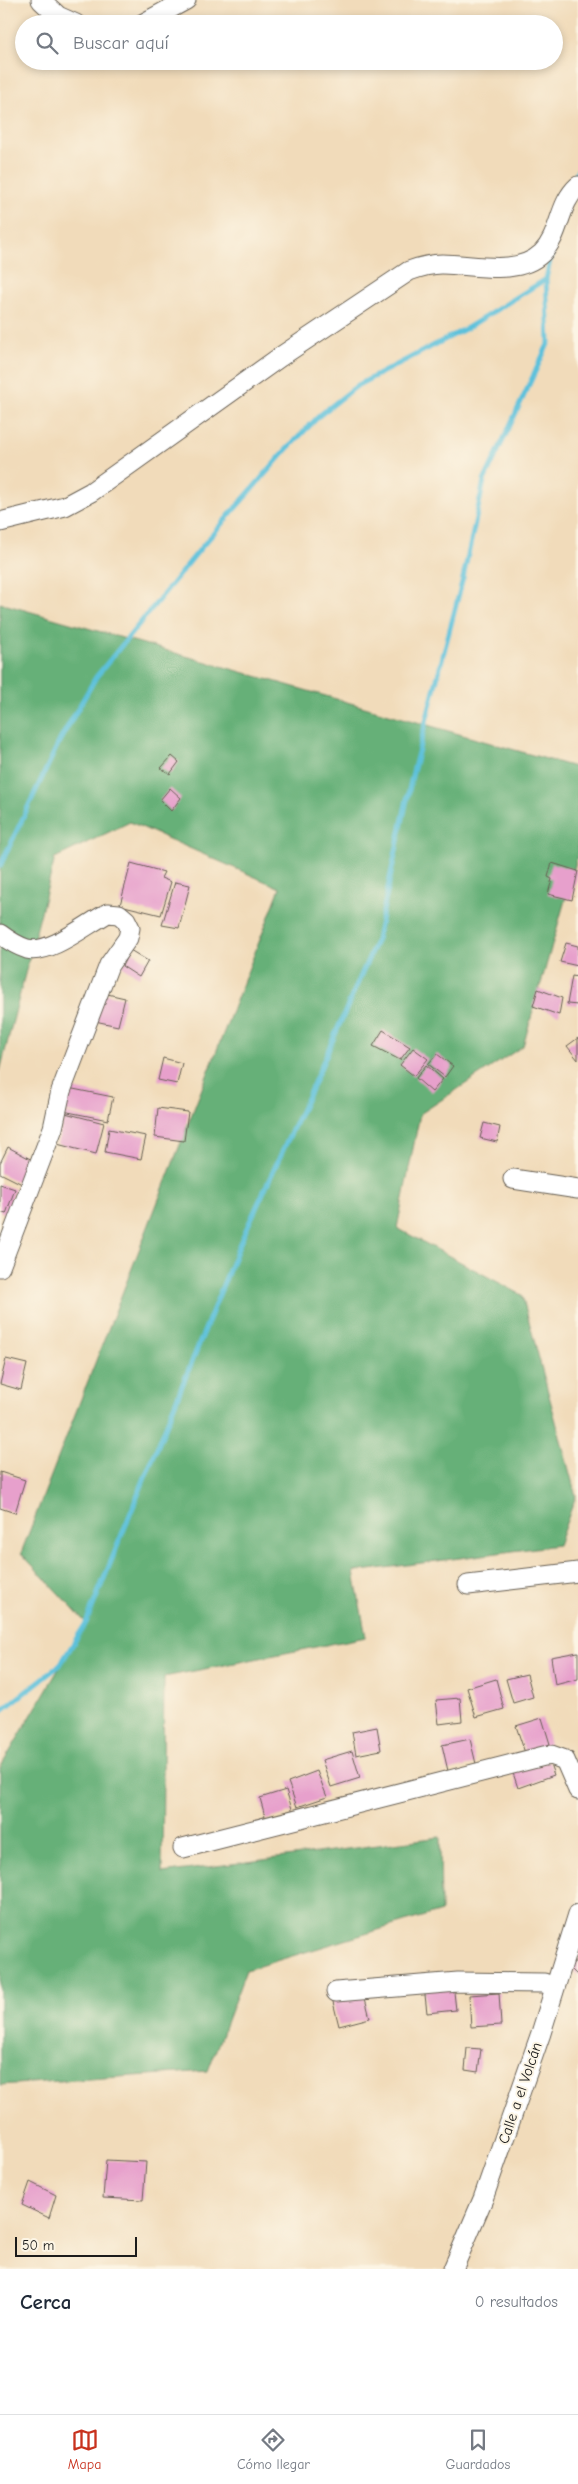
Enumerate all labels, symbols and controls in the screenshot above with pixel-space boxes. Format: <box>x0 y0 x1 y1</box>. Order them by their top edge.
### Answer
search box <box>15 15 563 70</box>
icon: search <box>33 29 61 57</box>
text: Buscar aquí <box>73 32 169 54</box>
street label: Calle a el Volcán <box>494 2040 546 2146</box>
scale bar <box>15 2234 138 2257</box>
text: 50 m <box>22 2237 54 2254</box>
text: Cerca <box>20 2290 71 2314</box>
text: 0 resultados <box>475 2293 558 2311</box>
tab: Mapa <box>68 2426 101 2473</box>
tab: Cómo llegar <box>237 2426 310 2473</box>
tab: Guardados <box>445 2426 510 2473</box>

